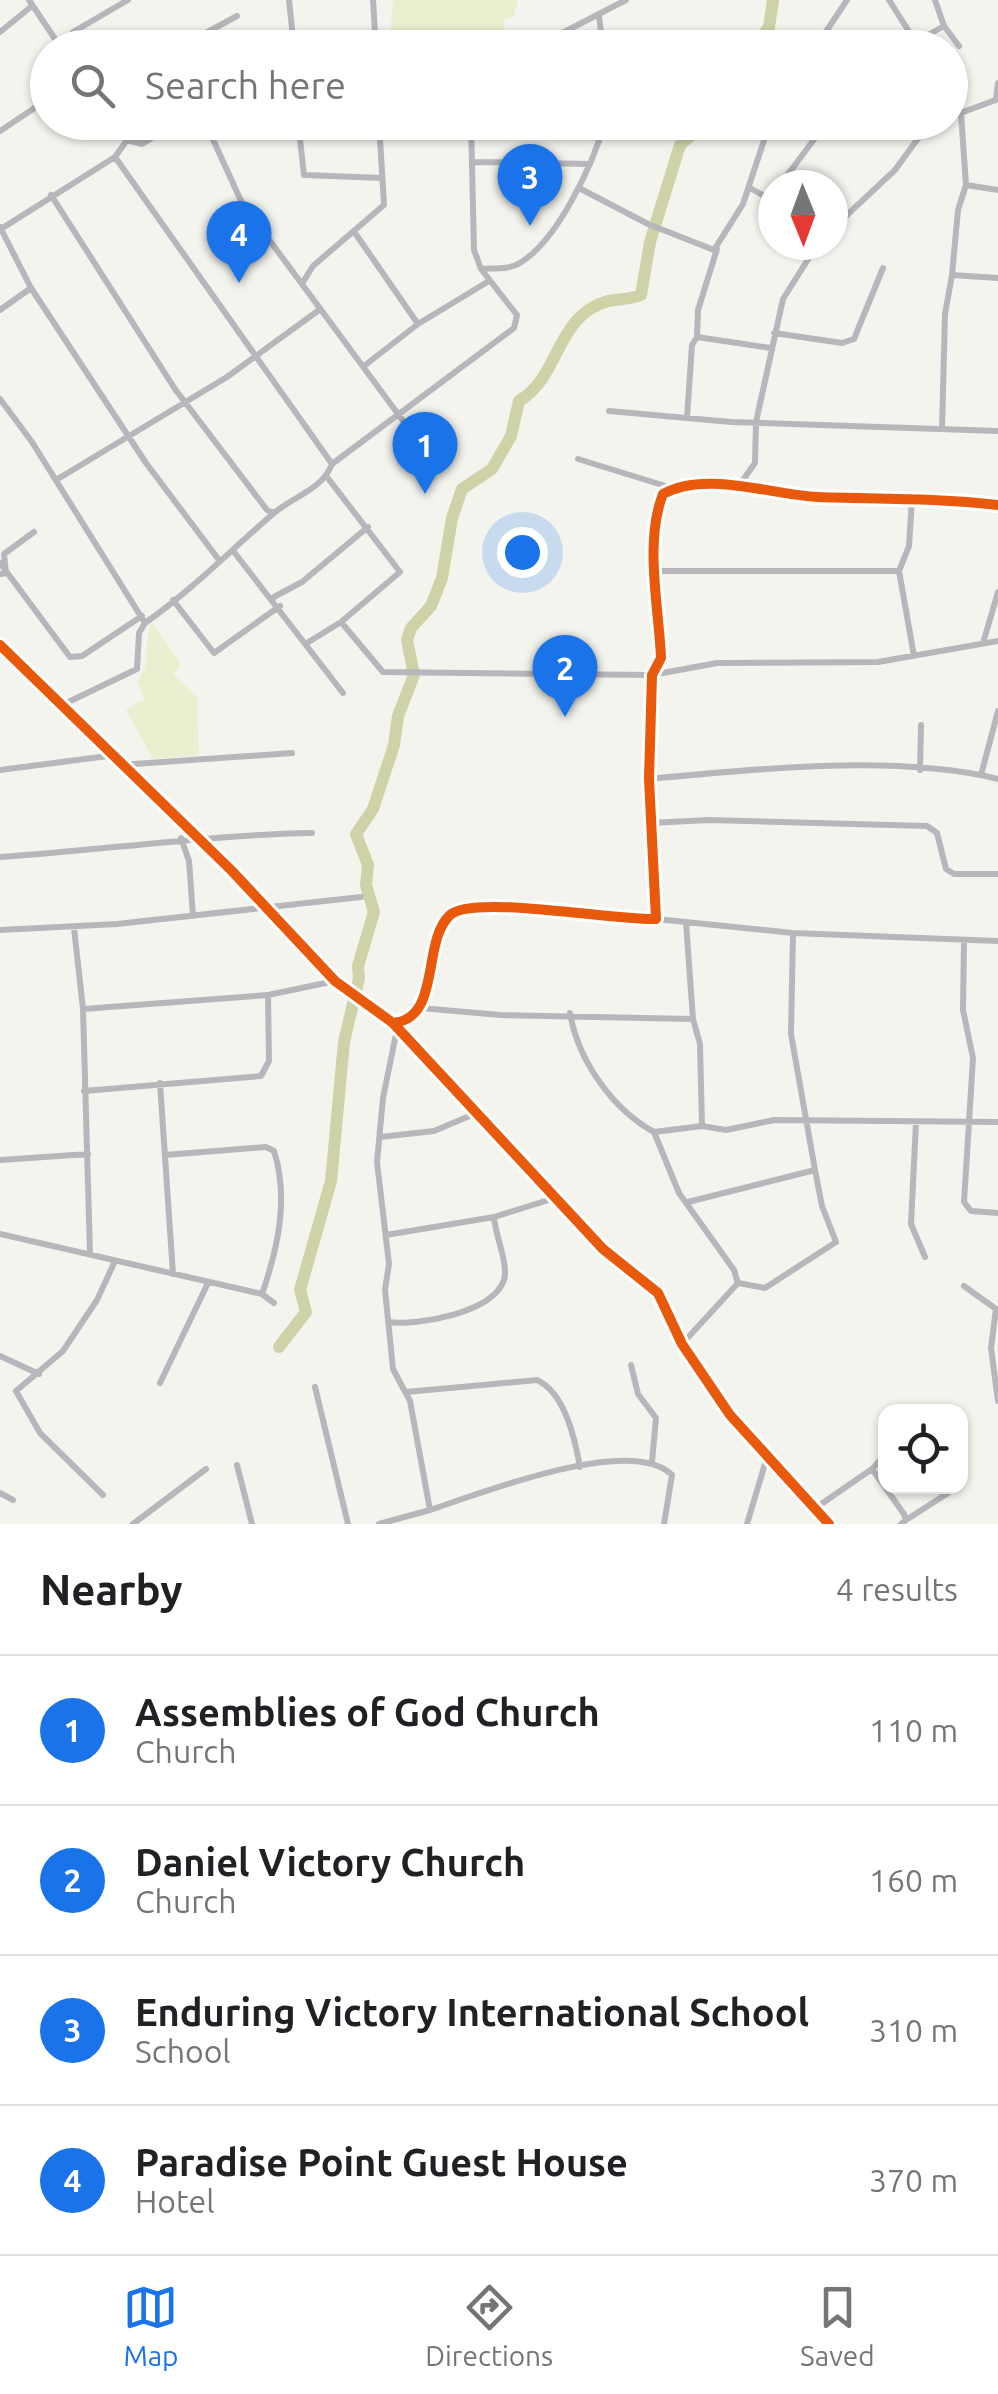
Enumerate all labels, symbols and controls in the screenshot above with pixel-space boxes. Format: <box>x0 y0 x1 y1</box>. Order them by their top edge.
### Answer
search box <box>30 30 968 140</box>
icon: search <box>65 58 120 113</box>
text: Search here <box>145 64 346 106</box>
pin: 3 <box>498 144 562 226</box>
north arrow <box>758 170 848 260</box>
pin: 4 <box>206 200 272 283</box>
pin: 1 <box>392 412 458 494</box>
your location <box>497 527 548 578</box>
pin: 2 <box>532 634 598 717</box>
map controls <box>878 1404 968 1494</box>
button: locate <box>878 1404 968 1494</box>
text: Nearby <box>40 1566 183 1613</box>
text: 4 results <box>836 1571 958 1607</box>
text: Assemblies of God Church <box>135 1691 600 1733</box>
text: 1 <box>63 1712 82 1748</box>
text: 110 m <box>869 1712 958 1748</box>
text: Church <box>135 1733 236 1769</box>
text: Daniel Victory Church <box>135 1841 525 1883</box>
text: 2 <box>63 1862 82 1898</box>
text: 160 m <box>869 1862 958 1898</box>
text: Church <box>135 1883 236 1919</box>
text: Enduring Victory International School <box>135 1991 809 2033</box>
text: 3 <box>63 2012 82 2048</box>
text: 310 m <box>869 2012 958 2048</box>
text: School <box>135 2033 231 2069</box>
text: Paradise Point Guest House <box>135 2141 628 2183</box>
text: 4 <box>63 2162 82 2198</box>
text: 370 m <box>869 2162 958 2198</box>
text: Hotel <box>135 2183 215 2219</box>
tab: Map <box>123 2280 179 2371</box>
tab: Directions <box>425 2280 553 2371</box>
tab: Saved <box>800 2280 875 2371</box>

